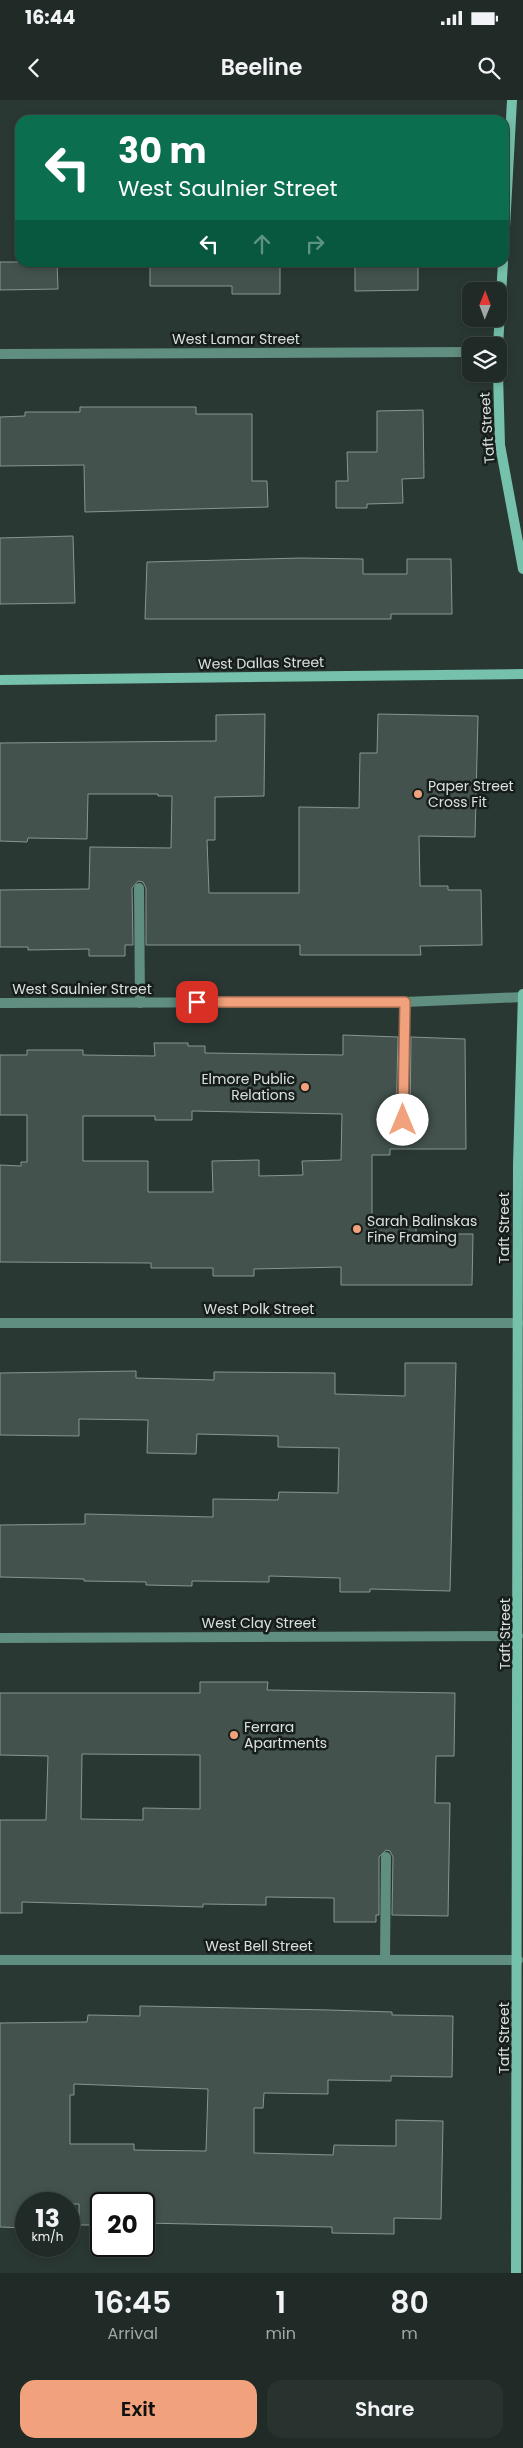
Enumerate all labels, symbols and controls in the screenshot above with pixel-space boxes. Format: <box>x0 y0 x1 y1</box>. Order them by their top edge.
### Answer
text: 16:44 <box>25 4 75 31</box>
text: Beeline <box>221 52 302 83</box>
icon: back <box>20 54 48 82</box>
icon: search <box>475 54 503 82</box>
text: 30 m <box>118 126 206 175</box>
icon: left <box>35 135 100 200</box>
text: West Saulnier Street <box>118 173 337 204</box>
icon: left <box>195 230 223 258</box>
icon: ahead <box>248 230 276 258</box>
icon: right <box>301 230 329 258</box>
north arrow <box>462 282 508 328</box>
map controls <box>462 282 507 382</box>
street label: West Lamar Street <box>172 329 300 349</box>
button: layers <box>462 337 507 382</box>
street label: Taft Street <box>475 392 499 464</box>
street label: West Dallas Street <box>198 652 324 674</box>
place label: Paper Street Cross Fit <box>428 776 514 812</box>
marker: Paper Street Cross Fit <box>412 788 424 800</box>
street label: West Saulnier Street <box>12 979 152 999</box>
pin <box>176 981 218 1023</box>
icon: arrive <box>183 988 211 1016</box>
place label: Elmore Public Relations <box>201 1069 295 1105</box>
marker: Elmore Public Relations <box>299 1081 311 1093</box>
position arrow <box>376 1093 428 1145</box>
street label: Taft Street <box>494 1192 514 1264</box>
place label: Sarah Balinskas Fine Framing <box>367 1211 477 1247</box>
marker: Sarah Balinskas Fine Framing <box>351 1223 363 1235</box>
street label: West Polk Street <box>204 1299 314 1319</box>
street label: Taft Street <box>495 1598 515 1670</box>
street label: West Clay Street <box>202 1613 316 1633</box>
place label: Ferrara Apartments <box>244 1717 327 1753</box>
marker: Ferrara Apartments <box>228 1729 240 1741</box>
street label: West Bell Street <box>205 1936 313 1956</box>
street label: Taft Street <box>494 2002 514 2074</box>
speed limit sign: 20 <box>90 2192 155 2257</box>
text: 13 <box>35 2201 60 2236</box>
text: km/h <box>32 2228 63 2245</box>
text: 16:45 <box>94 2281 171 2324</box>
text: 1 <box>275 2281 286 2324</box>
text: 80 <box>390 2281 429 2324</box>
text: Arrival <box>108 2322 158 2345</box>
text: min <box>265 2322 296 2345</box>
text: m <box>401 2322 418 2345</box>
button: Exit <box>20 2380 257 2438</box>
button: Share <box>267 2380 503 2438</box>

